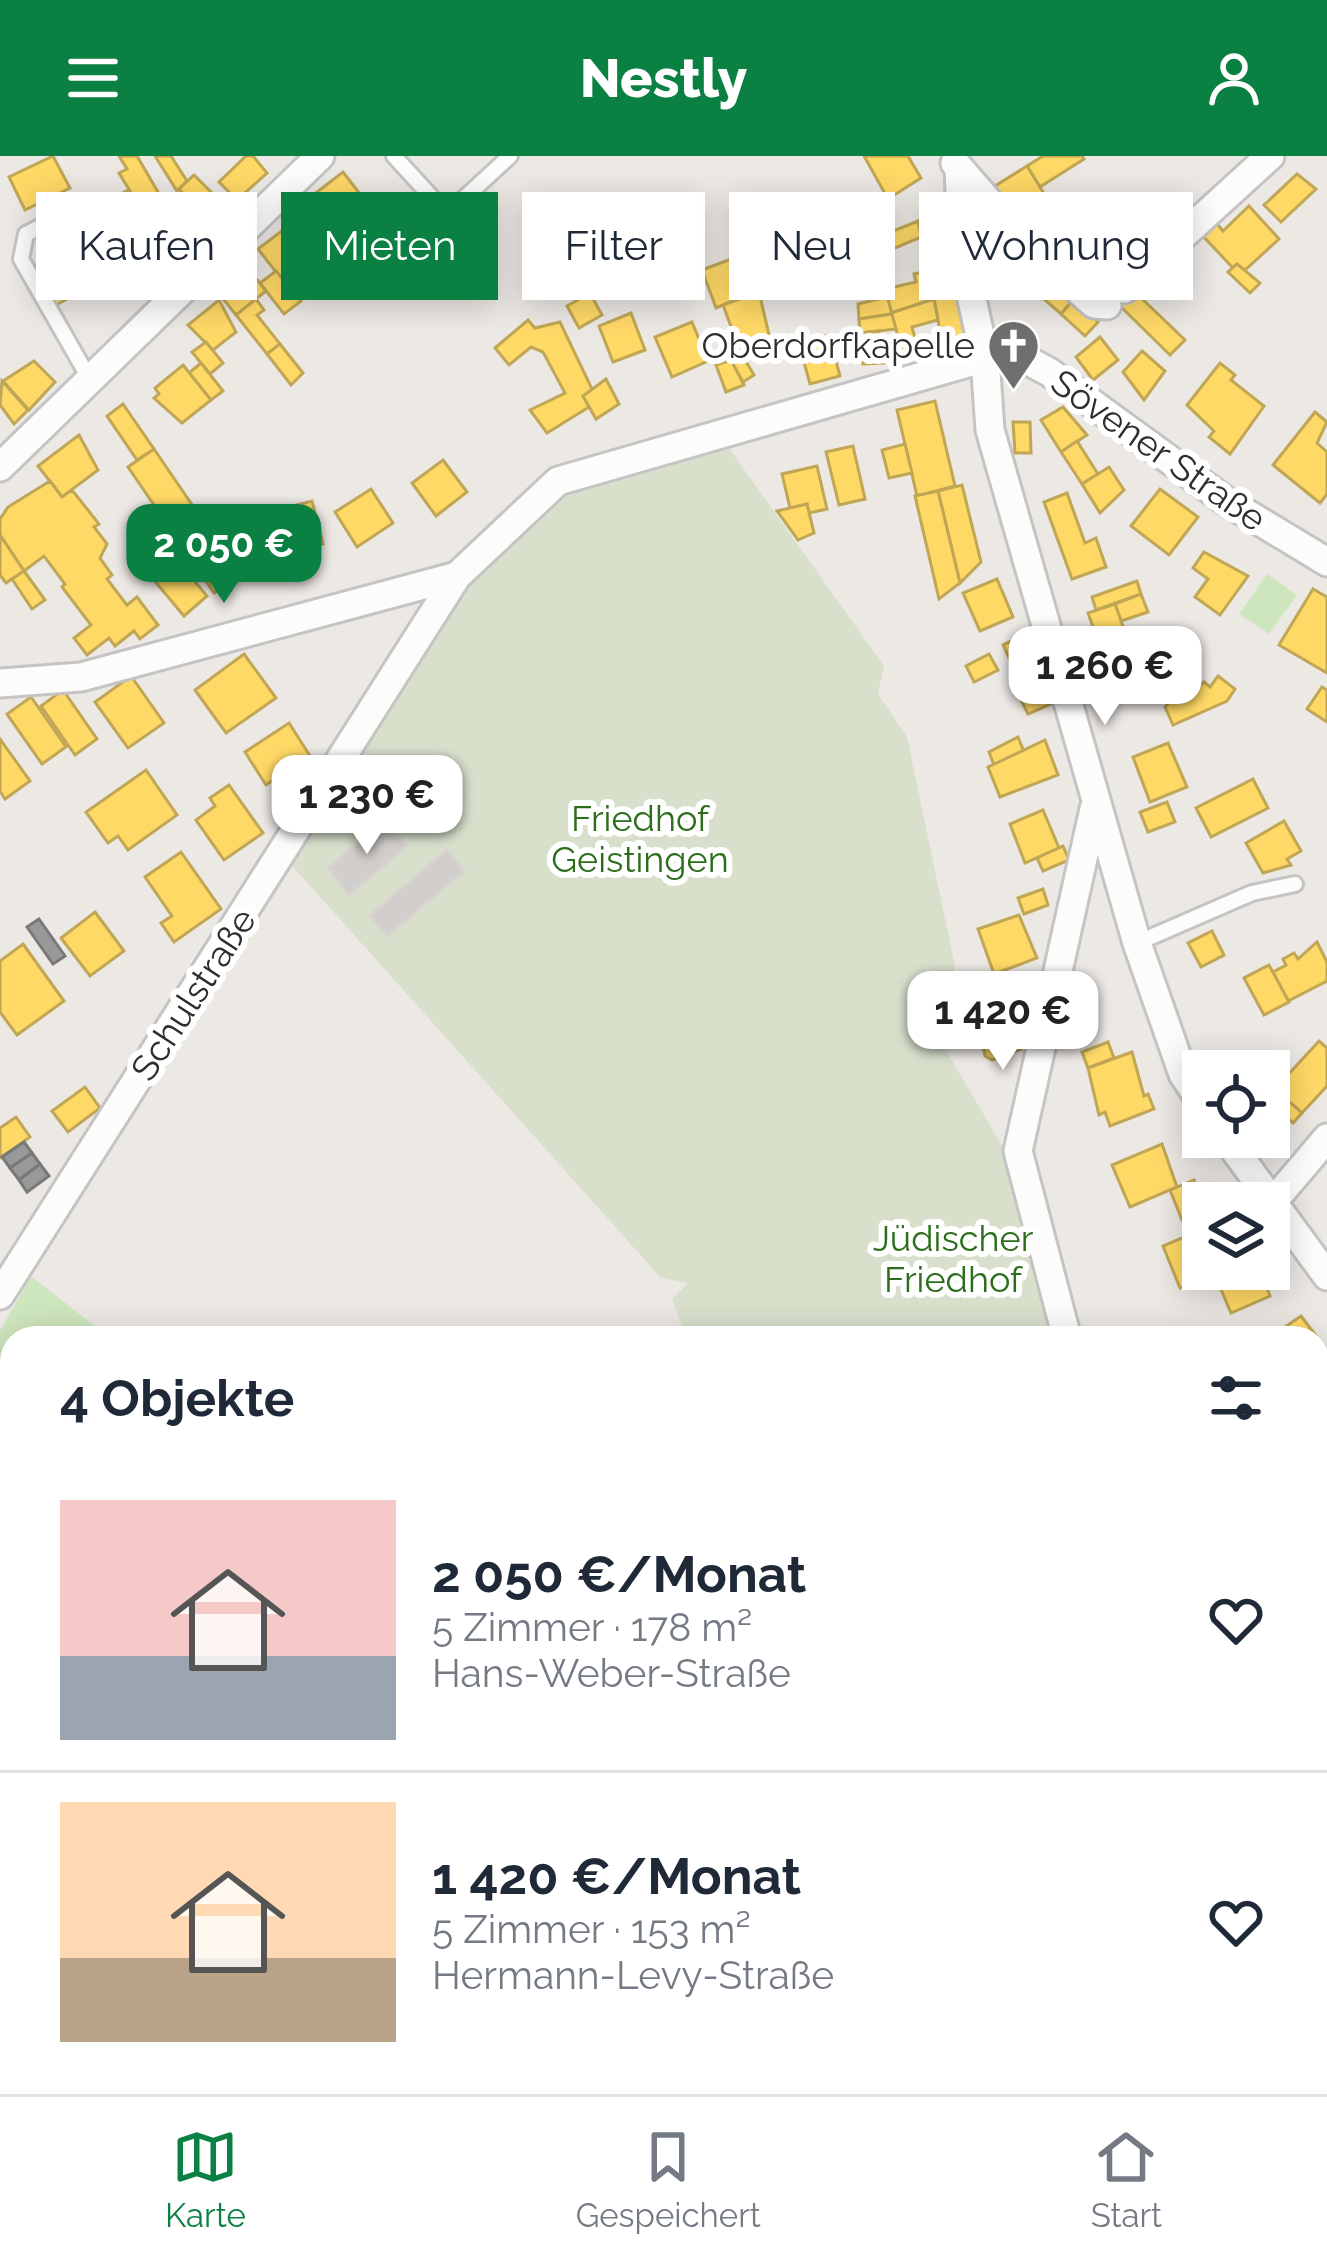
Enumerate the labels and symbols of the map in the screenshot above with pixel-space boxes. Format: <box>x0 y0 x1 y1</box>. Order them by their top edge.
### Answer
church icon: Oberdorfkapelle <box>986 317 1042 391</box>
place label: Oberdorfkapelle <box>701 324 975 366</box>
street label: Sövener Straße <box>1044 360 1274 540</box>
pin: 2 050 € <box>113 504 335 606</box>
pin: 1 260 € <box>994 626 1216 728</box>
pin: 1 230 € <box>256 755 478 857</box>
park label: Friedhof Geistingen <box>551 797 729 880</box>
street label: Schulstraße <box>122 900 264 1088</box>
pin: 1 420 € <box>892 971 1114 1073</box>
park label: Jüdischer Friedhof <box>873 1217 1034 1300</box>

